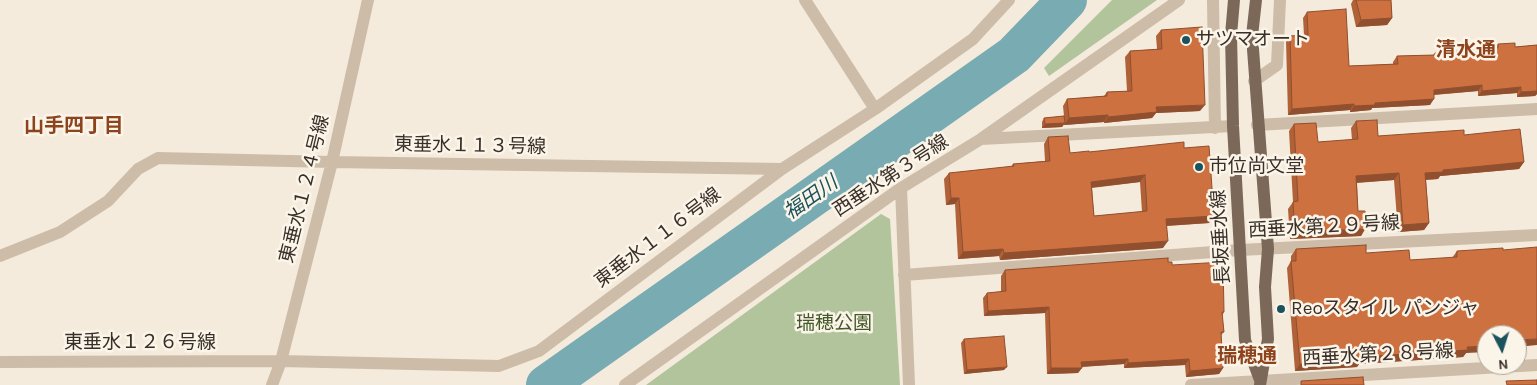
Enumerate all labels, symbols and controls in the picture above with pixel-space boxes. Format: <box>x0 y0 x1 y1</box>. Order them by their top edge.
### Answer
place label: サツマオート <box>1196 29 1310 51</box>
marker: サツマオート <box>1180 34 1192 46</box>
district label: 清水通 <box>1436 38 1496 62</box>
street label: 東垂水１２４号線 <box>276 112 334 266</box>
district label: 山手四丁目 <box>24 114 124 138</box>
street label: 西垂水第３号線 <box>829 130 953 222</box>
street label: 東垂水１１３号線 <box>394 133 546 159</box>
place label: 市位尚文堂 <box>1209 156 1304 178</box>
marker: 市位尚文堂 <box>1193 161 1205 173</box>
water label: 福田川 <box>780 171 842 225</box>
street label: 東垂水１１６号線 <box>590 183 726 293</box>
street label: 長坂垂水線 <box>1207 189 1235 285</box>
street label: 西垂水第２９号線 <box>1248 212 1400 242</box>
place label: Reoスタイル パンジャ <box>1291 298 1479 320</box>
marker: Reoスタイル パンジャ <box>1275 303 1287 315</box>
park label: 瑞穂公園 <box>796 313 872 335</box>
north arrow <box>1477 325 1527 375</box>
street label: 東垂水１２６号線 <box>64 332 216 354</box>
street label: 西垂水第２８号線 <box>1302 340 1454 370</box>
district label: 瑞穂通 <box>1217 344 1277 368</box>
text: N <box>1498 356 1509 373</box>

